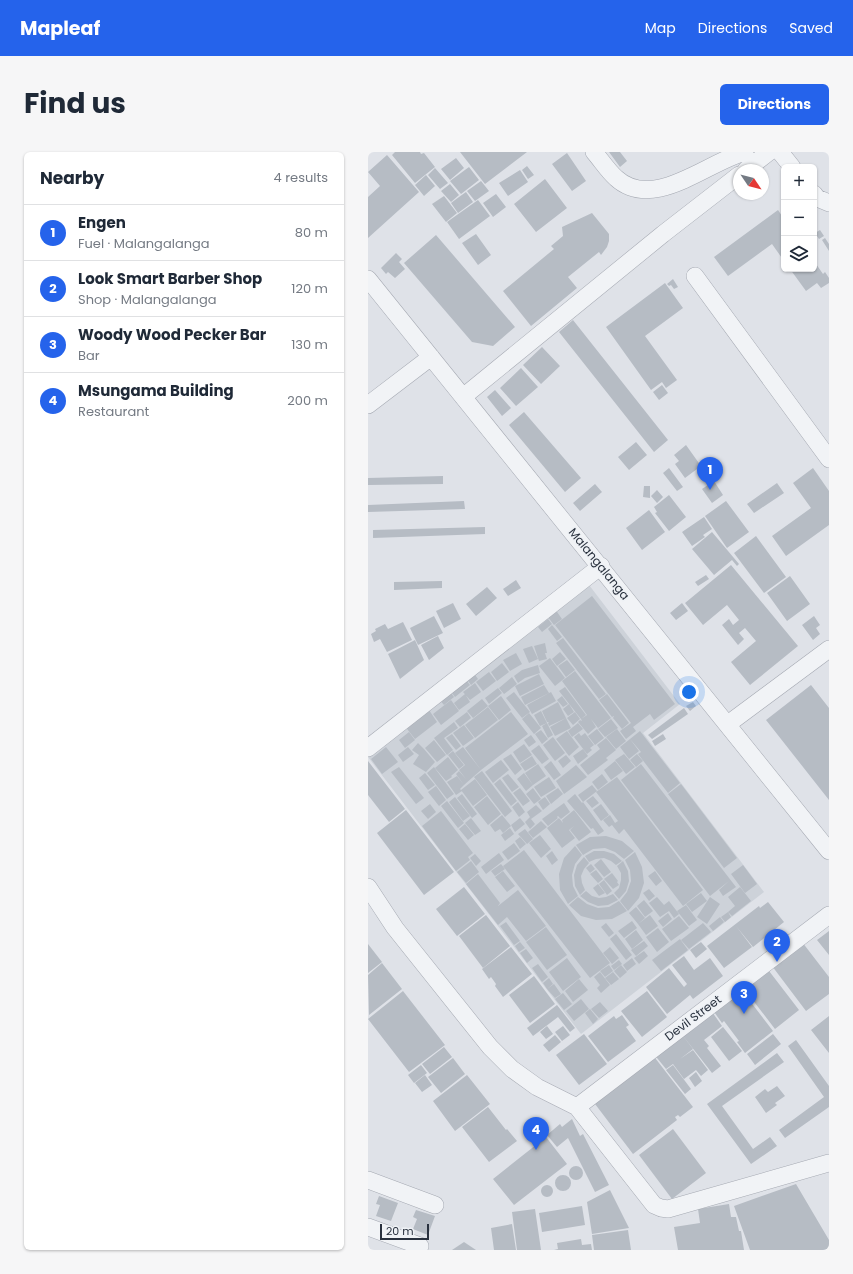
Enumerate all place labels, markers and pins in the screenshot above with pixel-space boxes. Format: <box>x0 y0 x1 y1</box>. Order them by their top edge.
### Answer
pin: 1 <box>697 457 723 490</box>
pin: 2 <box>764 929 790 962</box>
pin: 3 <box>731 981 757 1014</box>
pin: 4 <box>523 1117 549 1150</box>

